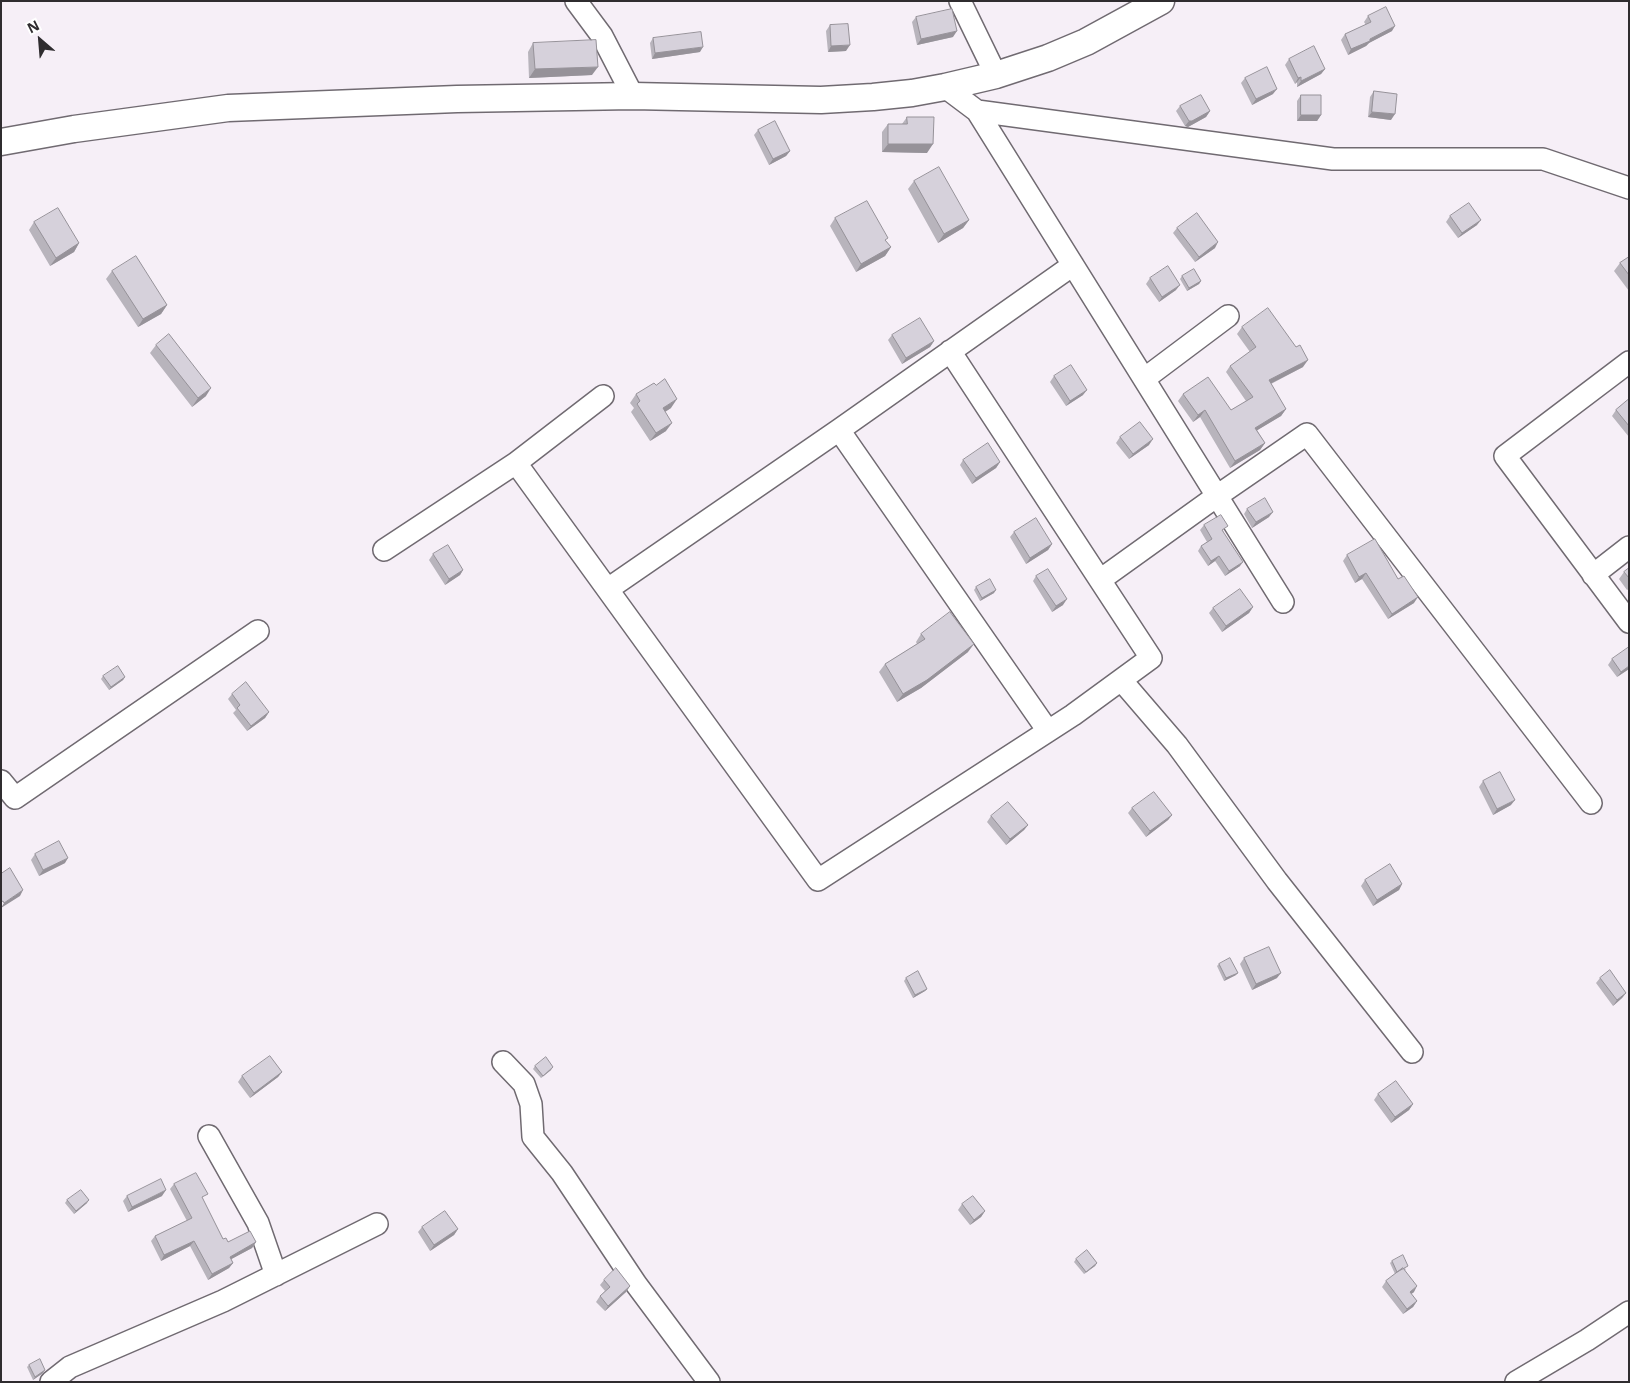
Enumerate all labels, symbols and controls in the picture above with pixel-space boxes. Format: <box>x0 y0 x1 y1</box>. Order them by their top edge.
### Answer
north arrow <box>15 15 65 65</box>
text: N <box>24 15 42 37</box>

